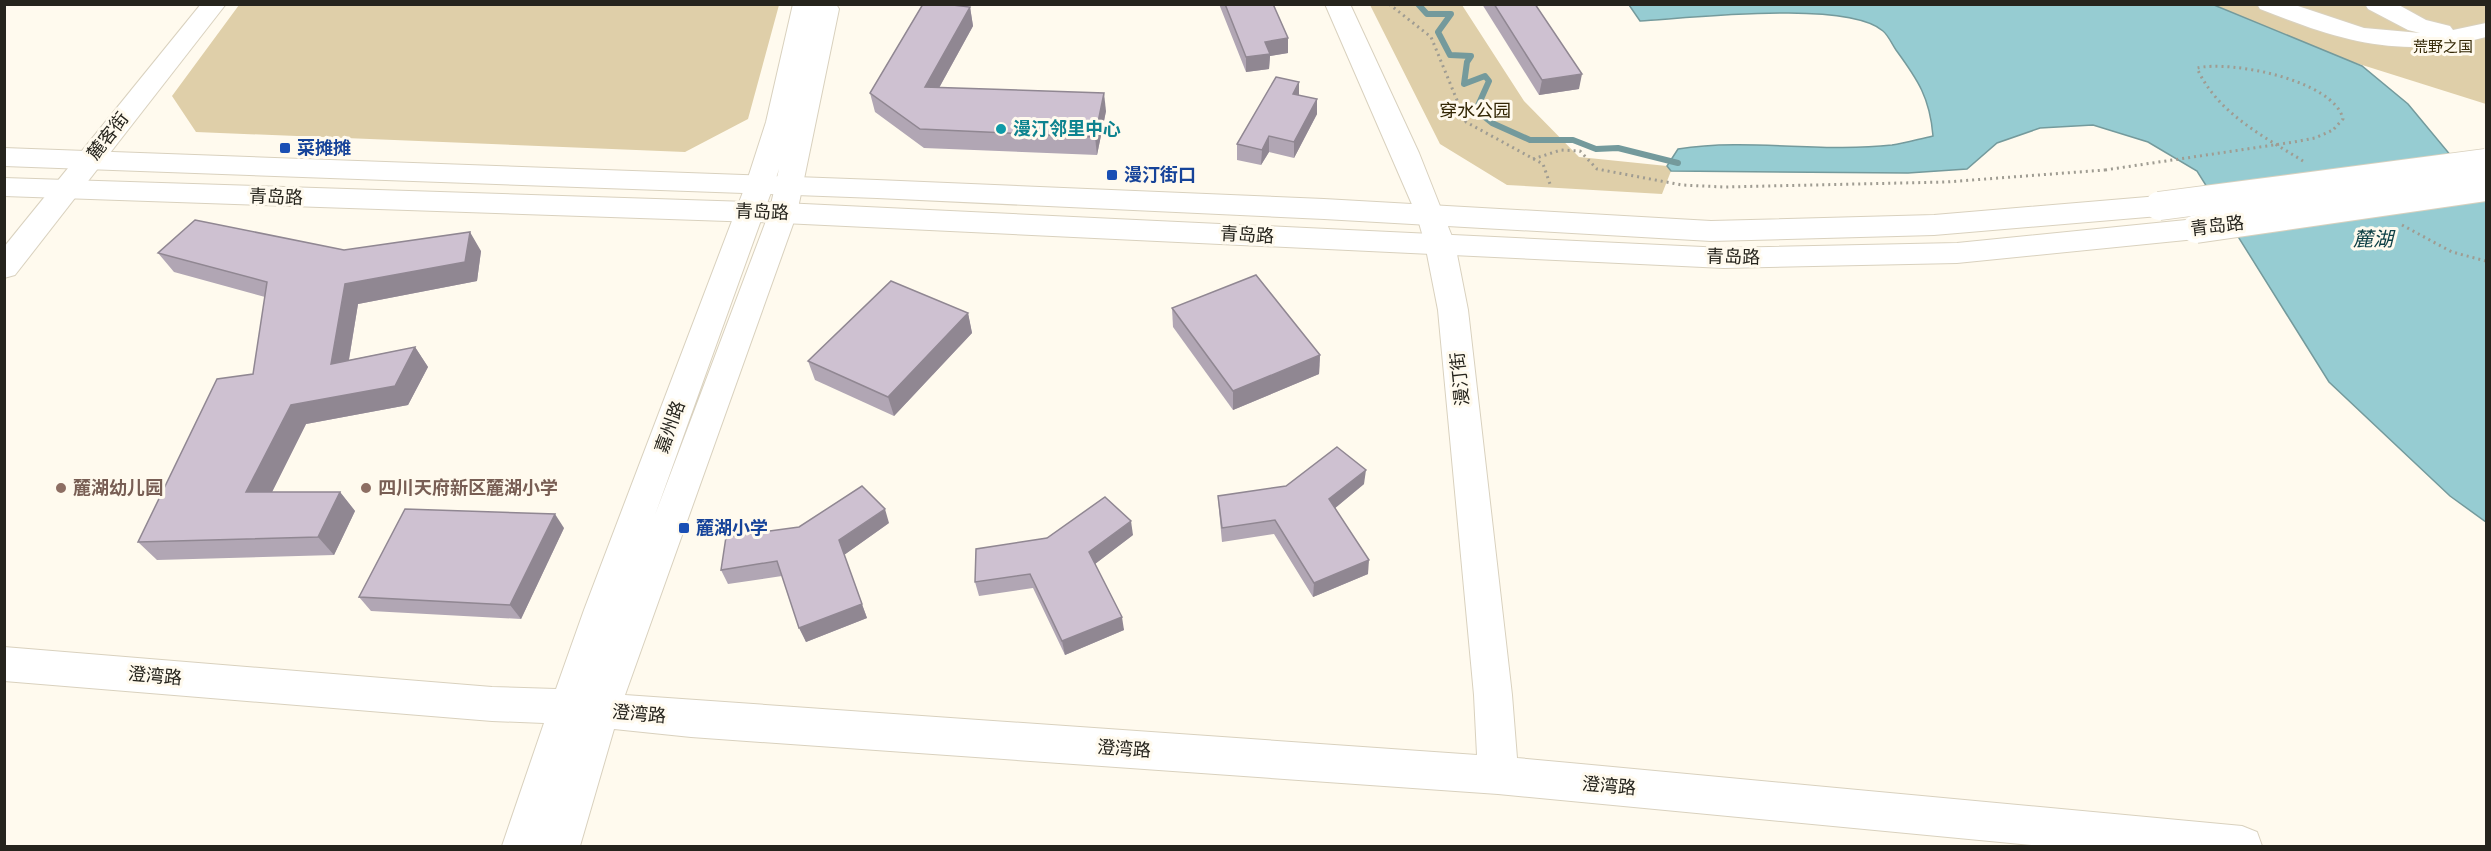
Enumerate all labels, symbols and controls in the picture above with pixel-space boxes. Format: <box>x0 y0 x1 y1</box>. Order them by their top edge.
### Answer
park label: 荒野之国 <box>2413 37 2473 55</box>
park label: 穿水公园 <box>1439 99 1511 121</box>
street label: 麓客街 <box>82 107 133 163</box>
place label: 漫汀邻里中心 <box>1013 117 1121 139</box>
marker: 漫汀邻里中心 <box>994 122 1008 136</box>
place label: 菜摊摊 <box>297 136 351 158</box>
marker: 菜摊摊 <box>278 141 292 155</box>
place label: 漫汀街口 <box>1124 163 1196 185</box>
marker: 漫汀街口 <box>1105 168 1119 182</box>
street label: 青岛路 <box>249 184 303 208</box>
street label: 青岛路 <box>735 199 789 223</box>
street label: 青岛路 <box>2189 211 2245 239</box>
street label: 青岛路 <box>1220 222 1275 246</box>
water label: 麓湖 <box>2353 226 2396 250</box>
street label: 青岛路 <box>1706 245 1760 267</box>
street label: 漫汀街 <box>1445 351 1473 407</box>
street label: 嘉州路 <box>649 398 689 456</box>
place label: 麓湖幼儿园 <box>73 476 163 498</box>
place label: 四川天府新区麓湖小学 <box>378 476 558 498</box>
marker: 麓湖幼儿园 <box>54 481 68 495</box>
marker: 四川天府新区麓湖小学 <box>359 481 373 495</box>
place label: 麓湖小学 <box>696 516 768 538</box>
marker: 麓湖小学 <box>677 521 691 535</box>
street label: 澄湾路 <box>127 662 183 688</box>
street label: 澄湾路 <box>611 700 667 726</box>
street label: 澄湾路 <box>1096 735 1152 761</box>
street label: 澄湾路 <box>1581 772 1637 798</box>

